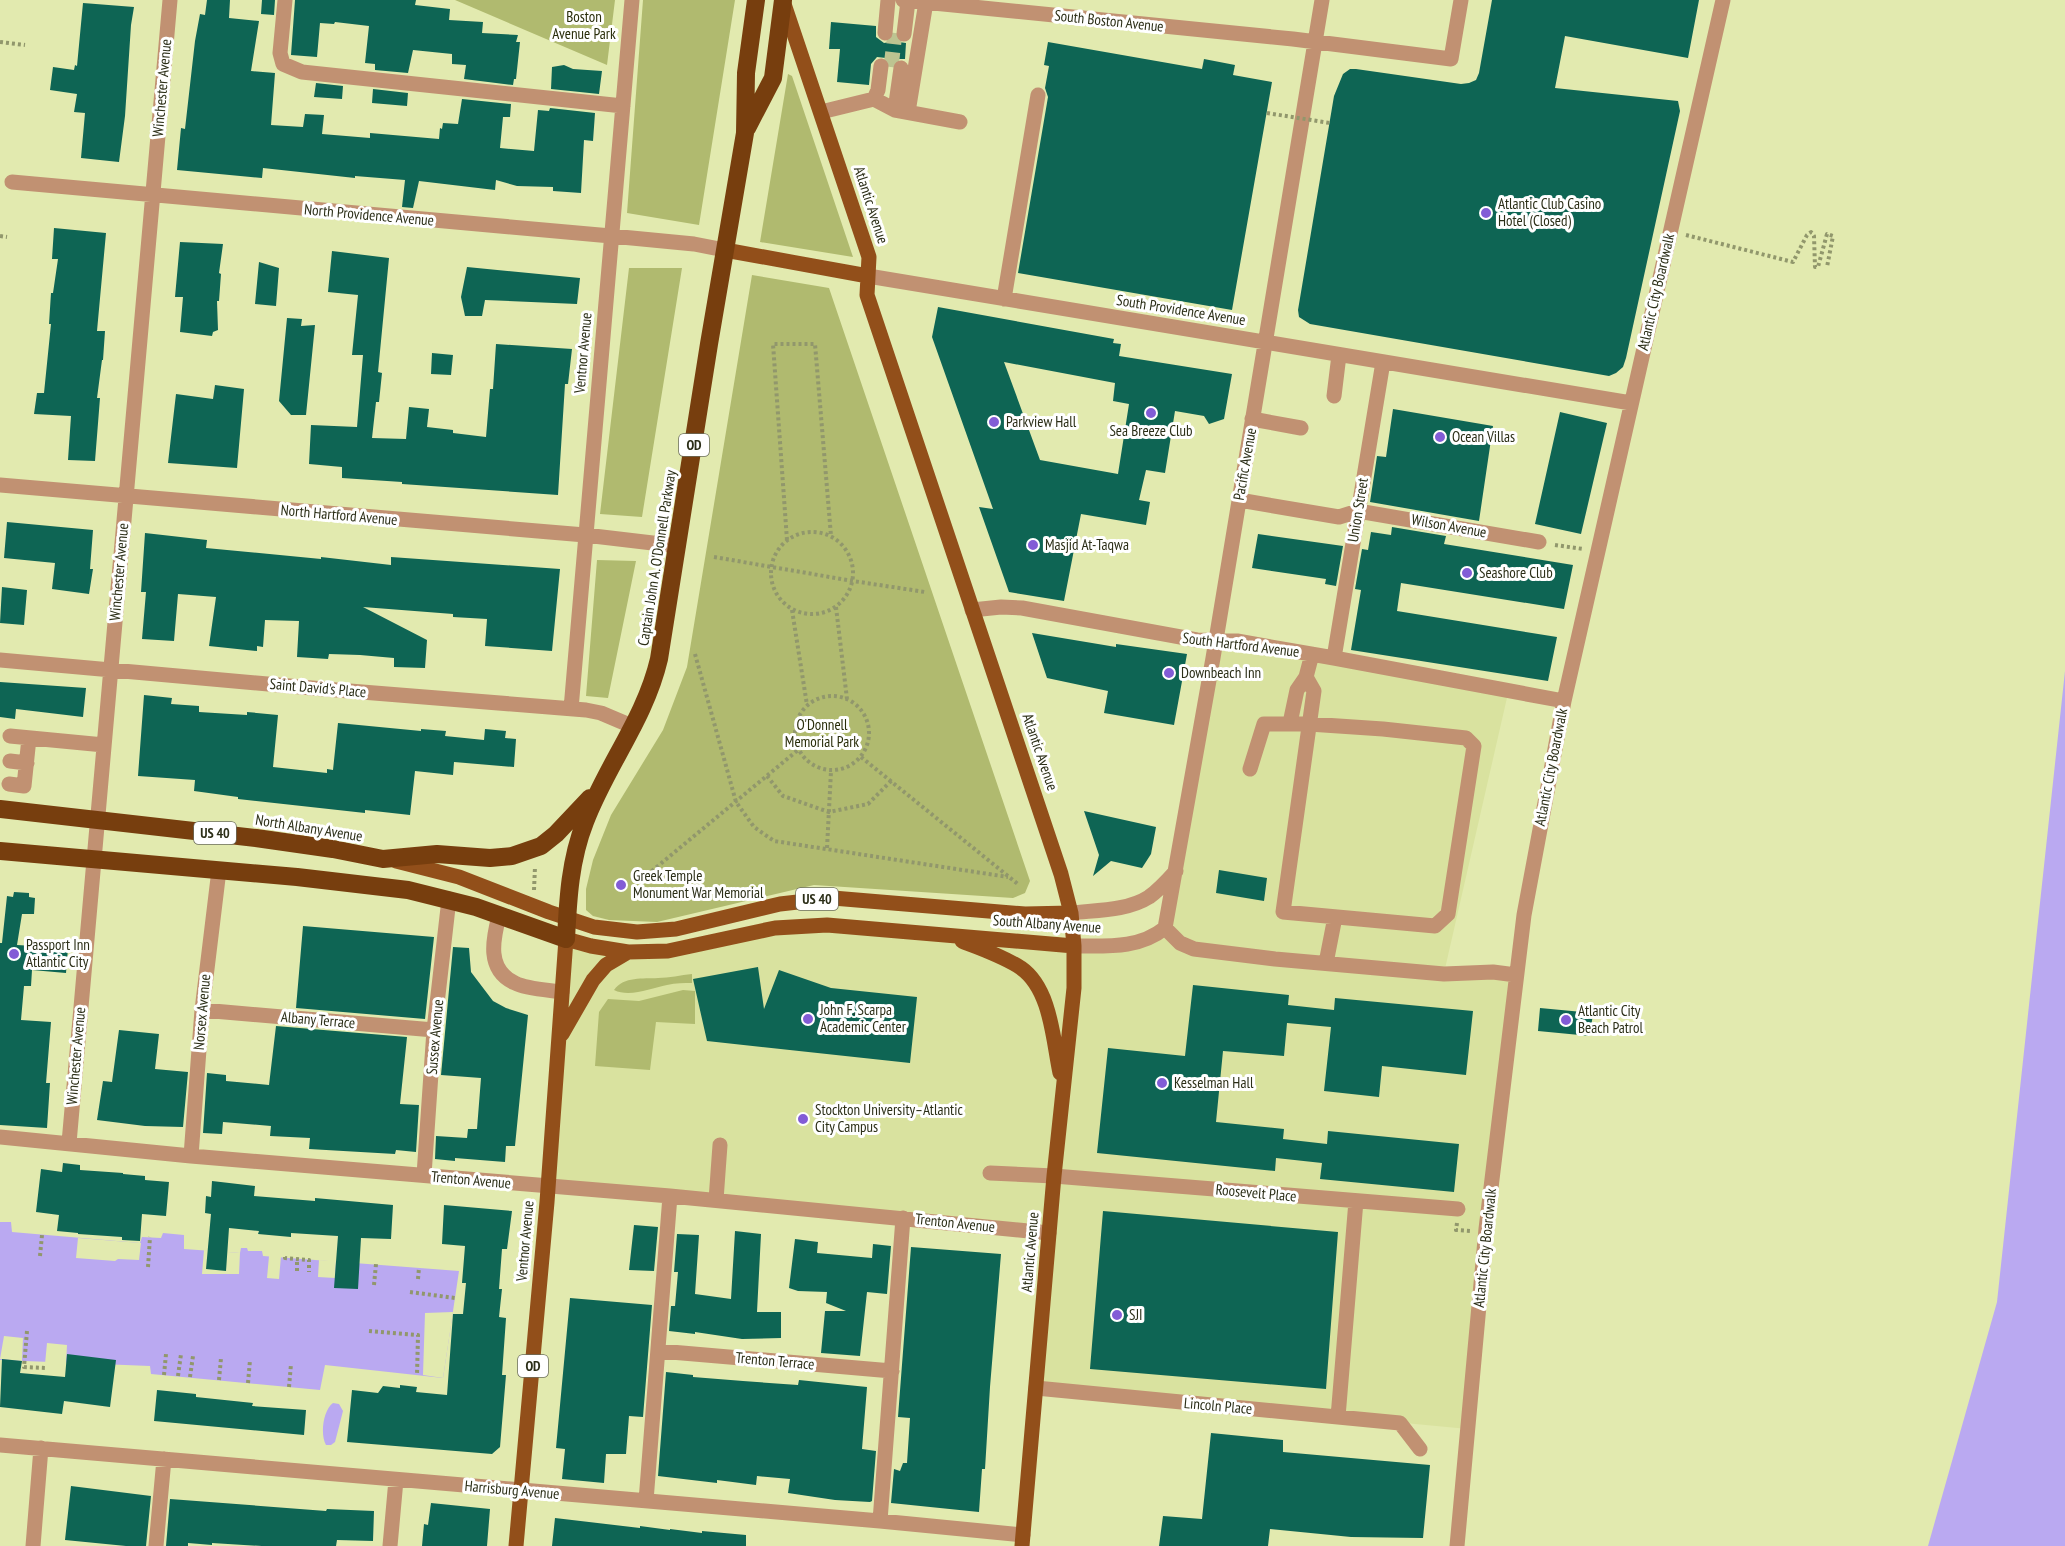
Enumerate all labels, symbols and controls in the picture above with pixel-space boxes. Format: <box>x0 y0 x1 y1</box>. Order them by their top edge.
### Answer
street label: South Boston Avenue <box>1054 5 1165 36</box>
park label: Boston Avenue Park <box>552 7 616 43</box>
street label: Winchester Avenue <box>148 38 175 138</box>
street label: Atlantic Avenue <box>850 164 893 246</box>
place label: Atlantic Club Casino Hotel (Closed) <box>1498 194 1601 230</box>
street label: North Providence Avenue <box>303 199 435 230</box>
marker: Atlantic Club Casino Hotel (Closed) <box>1479 206 1493 220</box>
street label: Atlantic City Boardwalk <box>1633 231 1678 352</box>
street label: South Providence Avenue <box>1115 290 1247 329</box>
street label: Ventnor Avenue <box>569 312 595 395</box>
marker: Sea Breeze Club <box>1144 406 1158 420</box>
place label: Parkview Hall <box>1006 412 1077 431</box>
marker: Parkview Hall <box>987 415 1001 429</box>
place label: Sea Breeze Club <box>1109 421 1193 440</box>
street label: Pacific Avenue <box>1229 426 1260 502</box>
place label: Ocean Villas <box>1452 427 1515 446</box>
marker: Ocean Villas <box>1433 430 1447 444</box>
road number: OD <box>679 434 709 456</box>
street label: Captain John A. O'Donnell Parkway <box>633 468 680 647</box>
street label: Union Street <box>1343 476 1372 543</box>
street label: North Hartford Avenue <box>280 500 398 529</box>
street label: Wilson Avenue <box>1410 510 1488 541</box>
street label: Winchester Avenue <box>105 522 132 622</box>
place label: Masjid At-Taqwa <box>1045 535 1129 554</box>
marker: Masjid At-Taqwa <box>1026 538 1040 552</box>
place label: Seashore Club <box>1479 563 1553 582</box>
marker: Seashore Club <box>1460 566 1474 580</box>
street label: South Hartford Avenue <box>1182 628 1301 661</box>
place label: Downbeach Inn <box>1181 663 1261 682</box>
marker: Downbeach Inn <box>1162 666 1176 680</box>
street label: Saint David's Place <box>269 674 367 701</box>
street label: Atlantic City Boardwalk <box>1530 706 1571 827</box>
street label: Atlantic Avenue <box>1018 711 1063 793</box>
park label: O'Donnell Memorial Park <box>785 715 859 751</box>
street label: North Albany Avenue <box>254 810 364 845</box>
road number: US 40 <box>194 822 236 844</box>
place label: Greek Temple Monument War Memorial <box>633 866 764 902</box>
marker: Greek Temple Monument War Memorial <box>614 878 628 892</box>
road number: US 40 <box>796 888 838 910</box>
street label: South Albany Avenue <box>992 910 1102 937</box>
place label: Passport Inn Atlantic City <box>26 935 90 971</box>
marker: Passport Inn Atlantic City <box>7 947 21 961</box>
street label: Norsex Avenue <box>189 973 214 1051</box>
street label: Sussex Avenue <box>422 999 447 1075</box>
place label: John F. Scarpa Academic Center <box>819 1000 907 1036</box>
place label: Atlantic City Beach Patrol <box>1578 1001 1643 1037</box>
street label: Winchester Avenue <box>62 1006 89 1106</box>
street label: Albany Terrace <box>280 1007 356 1032</box>
marker: John F. Scarpa Academic Center <box>801 1012 815 1026</box>
marker: Atlantic City Beach Patrol <box>1559 1013 1573 1027</box>
place label: Kesselman Hall <box>1174 1073 1254 1092</box>
marker: Kesselman Hall <box>1155 1076 1169 1090</box>
place label: Stockton University–Atlantic City Campus <box>815 1100 963 1136</box>
marker: Stockton University–Atlantic City Campus <box>796 1112 810 1126</box>
street label: Trenton Avenue <box>430 1167 512 1192</box>
street label: Roosevelt Place <box>1215 1180 1297 1205</box>
street label: Atlantic City Boardwalk <box>1469 1187 1500 1308</box>
street label: Ventnor Avenue <box>511 1200 537 1283</box>
street label: Trenton Avenue <box>914 1209 996 1236</box>
street label: Atlantic Avenue <box>1017 1211 1042 1293</box>
place label: SJI <box>1129 1305 1143 1324</box>
marker: SJI <box>1110 1308 1124 1322</box>
street label: Trenton Terrace <box>735 1348 815 1373</box>
road number: OD <box>518 1355 548 1377</box>
street label: Lincoln Place <box>1183 1393 1253 1418</box>
street label: Harrisburg Avenue <box>464 1476 560 1503</box>

